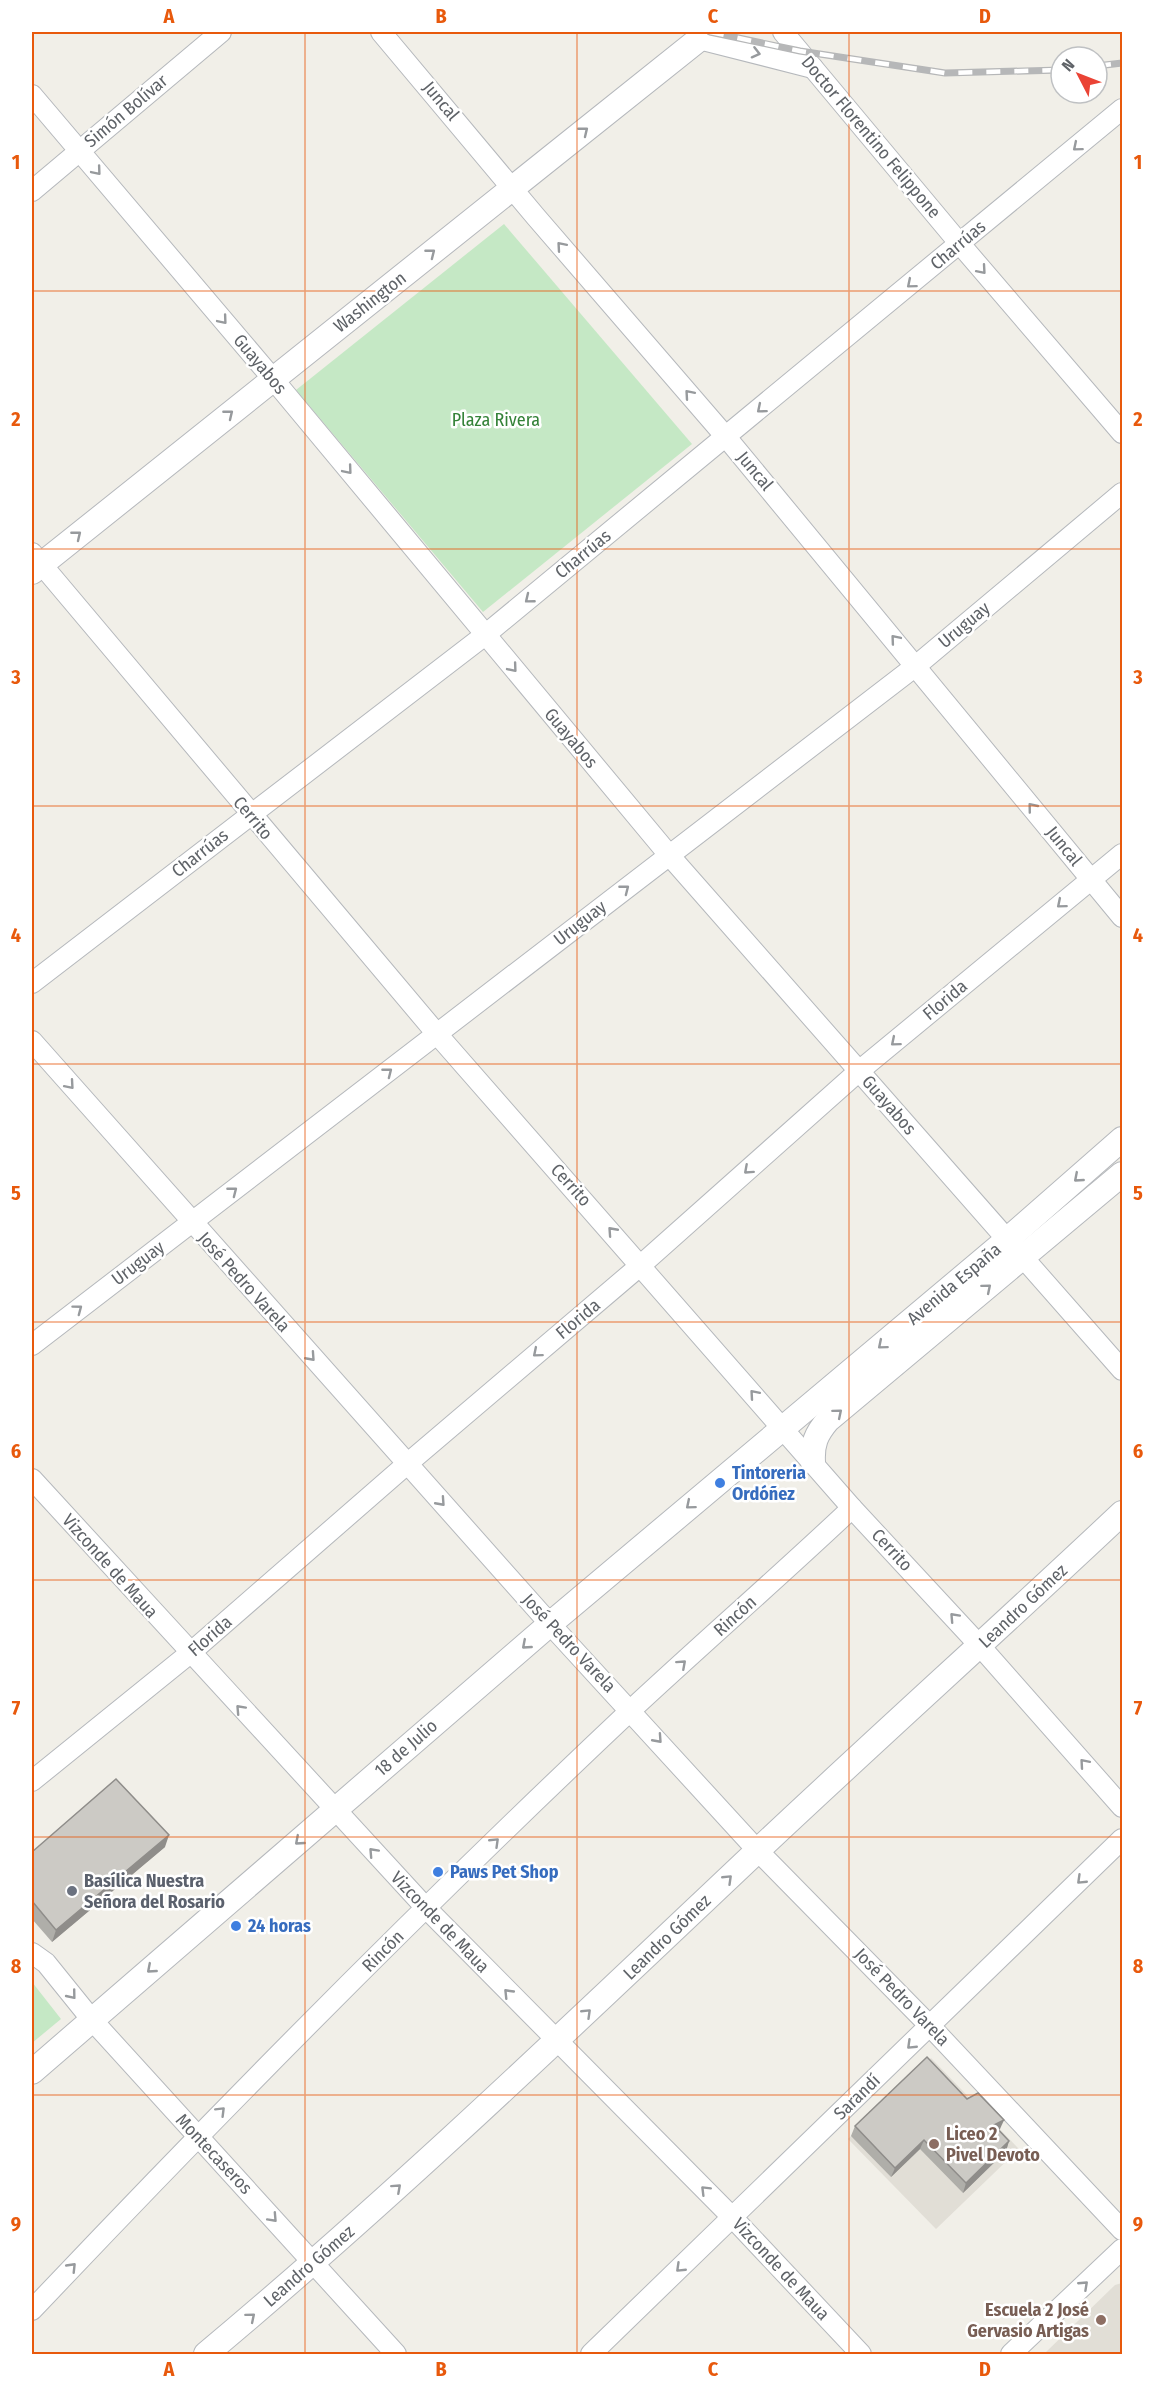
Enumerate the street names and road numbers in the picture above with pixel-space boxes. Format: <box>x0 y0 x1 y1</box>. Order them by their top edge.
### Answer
street label: Doctor Florentino Felippone <box>797 51 945 223</box>
street label: Simón Bolívar <box>80 69 173 152</box>
street label: Juncal <box>418 77 464 125</box>
street label: Charrúas <box>926 215 990 275</box>
street label: Washington <box>329 267 411 337</box>
street label: Guayabos <box>229 330 292 399</box>
street label: Juncal <box>732 447 778 495</box>
street label: Charrúas <box>551 525 616 583</box>
street label: Uruguay <box>934 597 994 653</box>
street label: Guayabos <box>540 704 603 773</box>
street label: Cerrito <box>229 792 277 844</box>
street label: Juncal <box>1041 822 1087 870</box>
street label: Charrúas <box>167 824 233 882</box>
street label: Uruguay <box>549 896 611 950</box>
street label: Florida <box>918 975 972 1025</box>
street label: Guayabos <box>857 1071 921 1139</box>
street label: Cerrito <box>546 1159 596 1211</box>
street label: José Pedro Varela <box>193 1227 295 1337</box>
street label: Uruguay <box>107 1236 169 1290</box>
street label: Avenida España <box>903 1238 1005 1330</box>
street label: Florida <box>551 1294 605 1344</box>
street label: Vizconde de Maua <box>58 1509 163 1623</box>
street label: Cerrito <box>867 1524 917 1576</box>
street label: Leandro Gómez <box>974 1559 1072 1653</box>
street label: José Pedro Varela <box>517 1589 621 1697</box>
street label: Rincón <box>709 1591 761 1641</box>
street label: Florida <box>183 1611 237 1661</box>
street label: 18 de Julio <box>370 1715 442 1781</box>
street label: Vizconde de Maua <box>386 1867 494 1977</box>
street label: Leandro Gómez <box>619 1890 715 1984</box>
street label: Rincón <box>357 1925 409 1977</box>
street label: José Pedro Varela <box>850 1944 954 2051</box>
street label: Sarandí <box>829 2069 885 2124</box>
street label: Montecaseros <box>171 2109 257 2199</box>
street label: Vizconde de Maua <box>728 2213 834 2325</box>
street label: Leandro Gómez <box>259 2221 359 2311</box>

